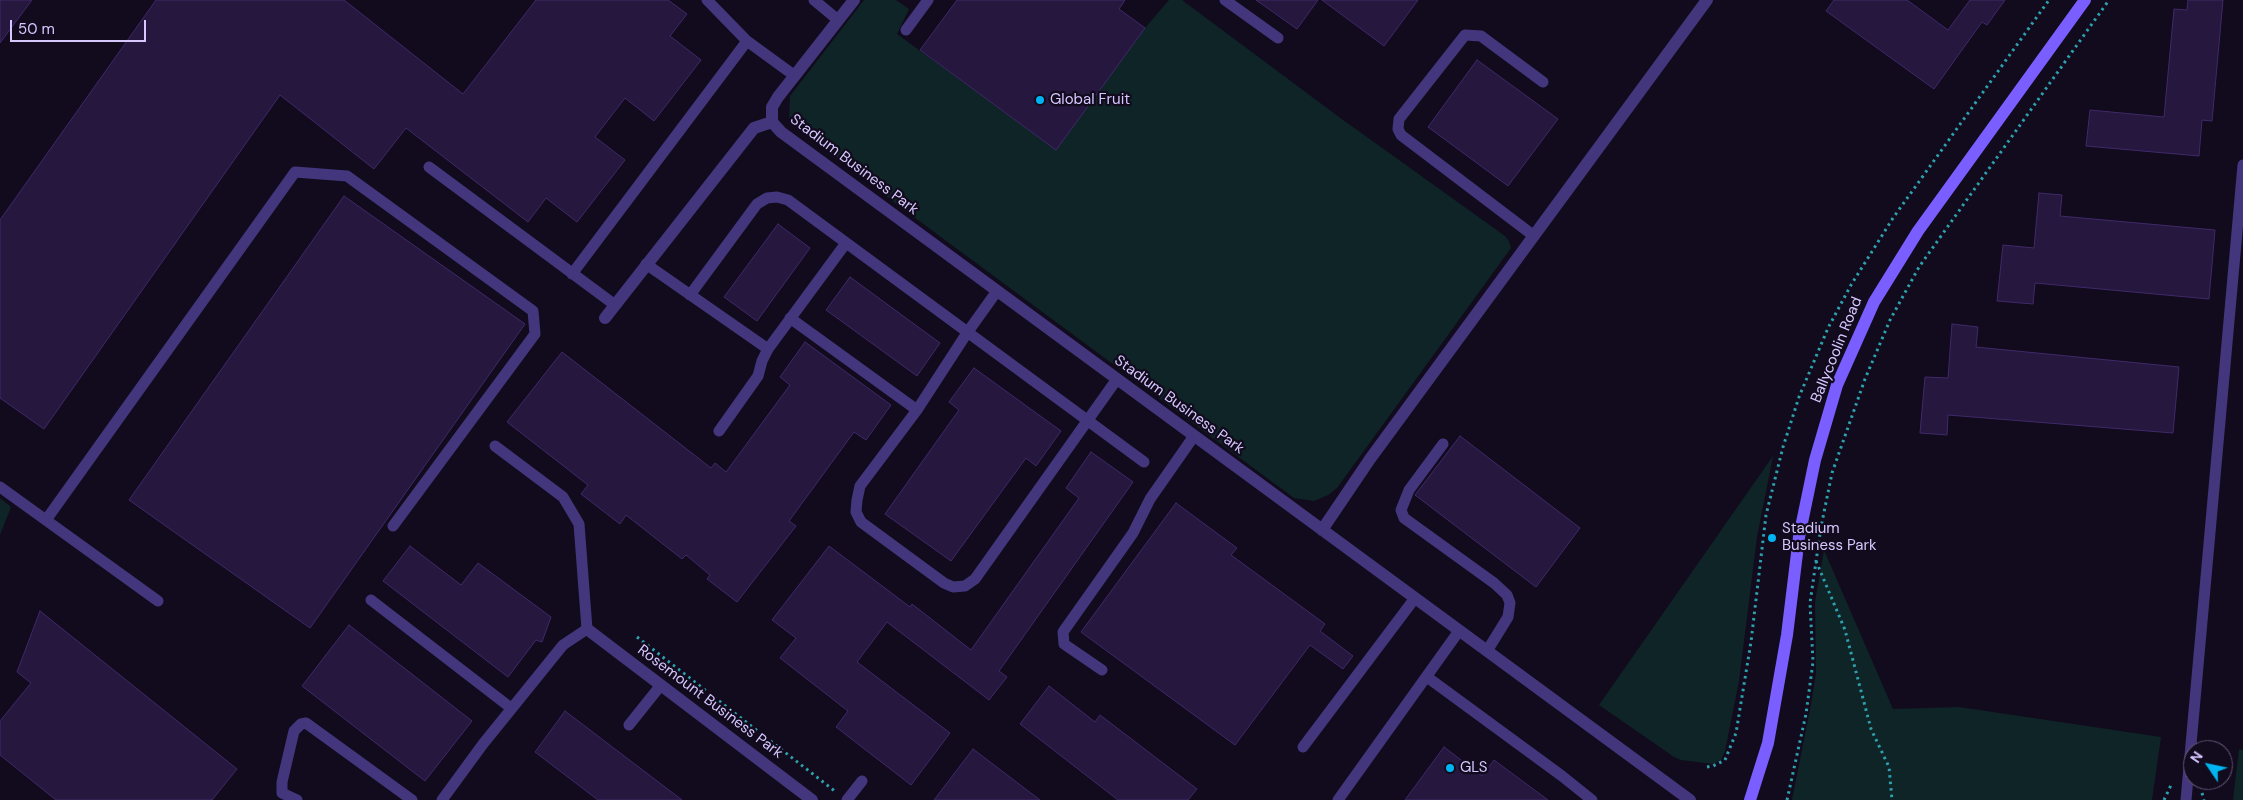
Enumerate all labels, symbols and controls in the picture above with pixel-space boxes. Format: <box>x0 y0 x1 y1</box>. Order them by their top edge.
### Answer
scale bar <box>12 10 149 42</box>
text: 50 m <box>18 19 55 39</box>
place label: Global Fruit <box>1050 91 1130 109</box>
marker: Global Fruit <box>1034 94 1046 106</box>
street label: Stadium Business Park <box>786 111 922 219</box>
street label: Ballycoolin Road <box>1808 295 1866 405</box>
street label: Stadium Business Park <box>1110 352 1248 458</box>
place label: Stadium Business Park <box>1782 520 1877 555</box>
marker: Stadium Business Park <box>1766 532 1778 544</box>
street label: Rosemount Business Park <box>634 641 786 763</box>
north arrow <box>2183 740 2233 790</box>
text: N <box>2186 748 2207 766</box>
place label: GLS <box>1460 759 1488 777</box>
marker: GLS <box>1444 762 1456 774</box>

